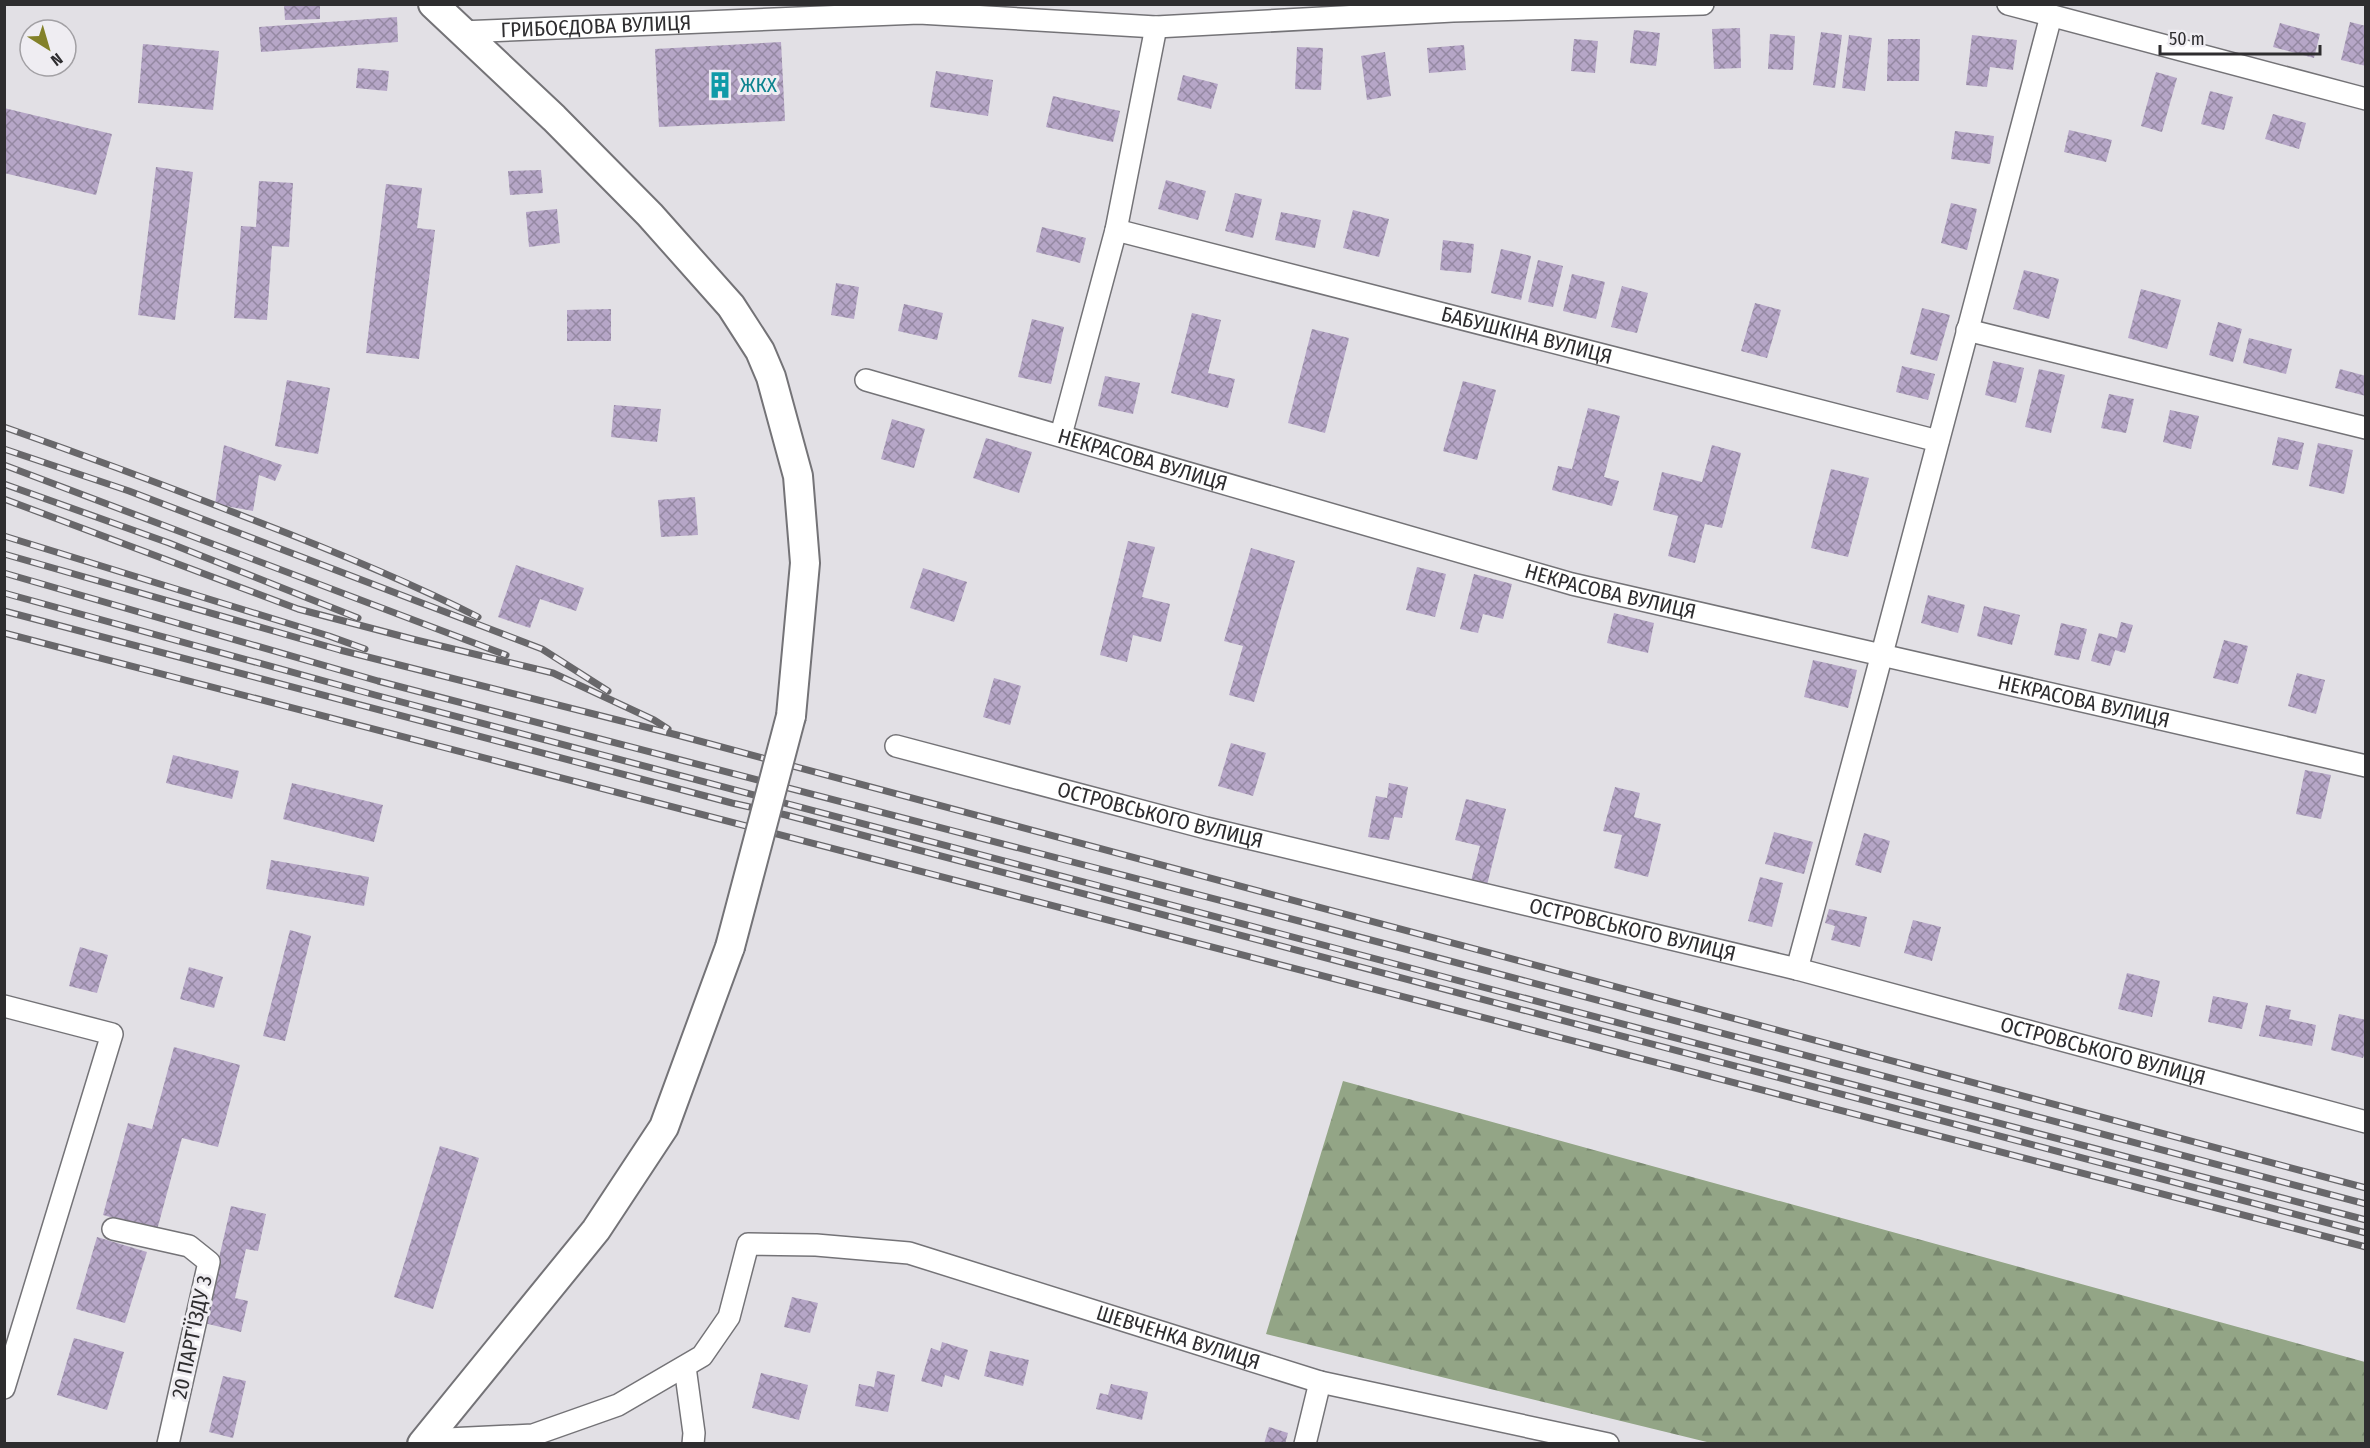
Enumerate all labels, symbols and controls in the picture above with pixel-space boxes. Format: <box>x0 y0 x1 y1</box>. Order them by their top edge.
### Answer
street label: ГРИБОЄДОВА ВУЛИЦЯ <box>500 9 692 43</box>
north arrow <box>18 18 78 78</box>
scale bar <box>2160 18 2320 56</box>
text: 50 m <box>2169 28 2205 50</box>
text: N <box>47 49 66 70</box>
building icon: ЖКХ <box>705 70 735 100</box>
place label: ЖКХ <box>740 72 778 98</box>
street label: БАБУШКІНА ВУЛИЦЯ <box>1438 301 1615 370</box>
street label: НЕКРАСОВА ВУЛИЦЯ <box>1055 423 1230 497</box>
street label: НЕКРАСОВА ВУЛИЦЯ <box>1522 558 1698 625</box>
street label: НЕКРАСОВА ВУЛИЦЯ <box>1996 669 2172 734</box>
street label: ОСТРОВСЬКОГО ВУЛИЦЯ <box>1054 776 1266 854</box>
street label: ОСТРОВСЬКОГО ВУЛИЦЯ <box>1527 893 1738 967</box>
street label: ОСТРОВСЬКОГО ВУЛИЦЯ <box>1997 1011 2208 1091</box>
street label: 20 ПАРТ'ЇЗДУ 3 <box>166 1273 218 1401</box>
street label: ШЕВЧЕНКА ВУЛИЦЯ <box>1093 1300 1263 1375</box>

